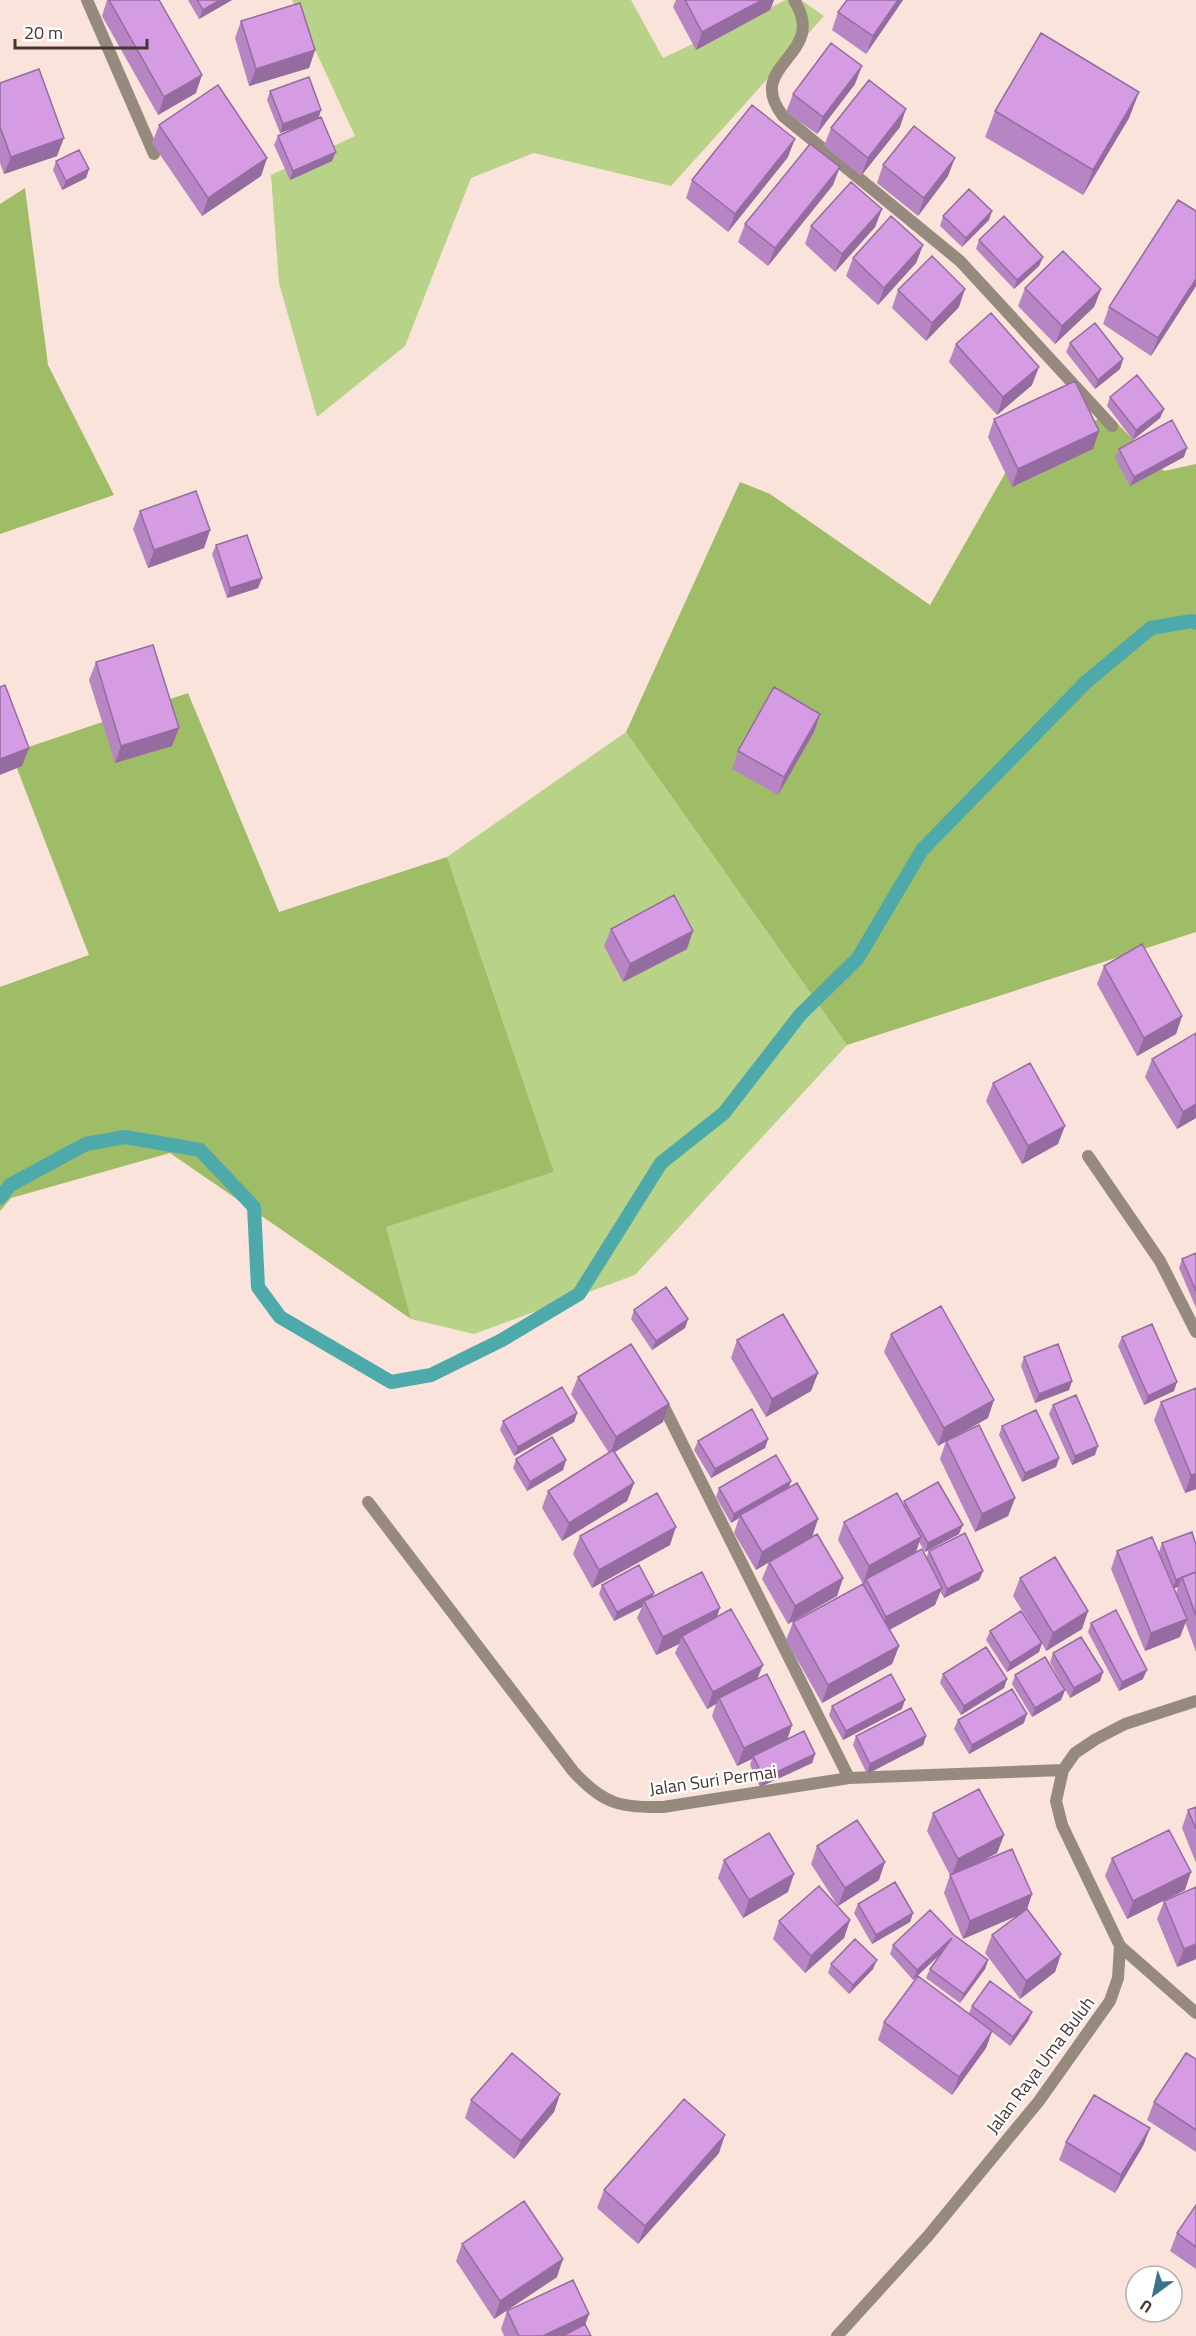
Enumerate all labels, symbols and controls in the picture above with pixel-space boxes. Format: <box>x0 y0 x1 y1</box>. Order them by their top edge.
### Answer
scale bar <box>15 12 147 50</box>
text: 20 m <box>24 19 63 46</box>
street label: Jalan Suri Permai <box>648 1758 778 1802</box>
street label: Jalan Raya Uma Buluh <box>979 1991 1101 2139</box>
north arrow <box>1124 2264 1184 2324</box>
text: U <box>1135 2294 1157 2319</box>

